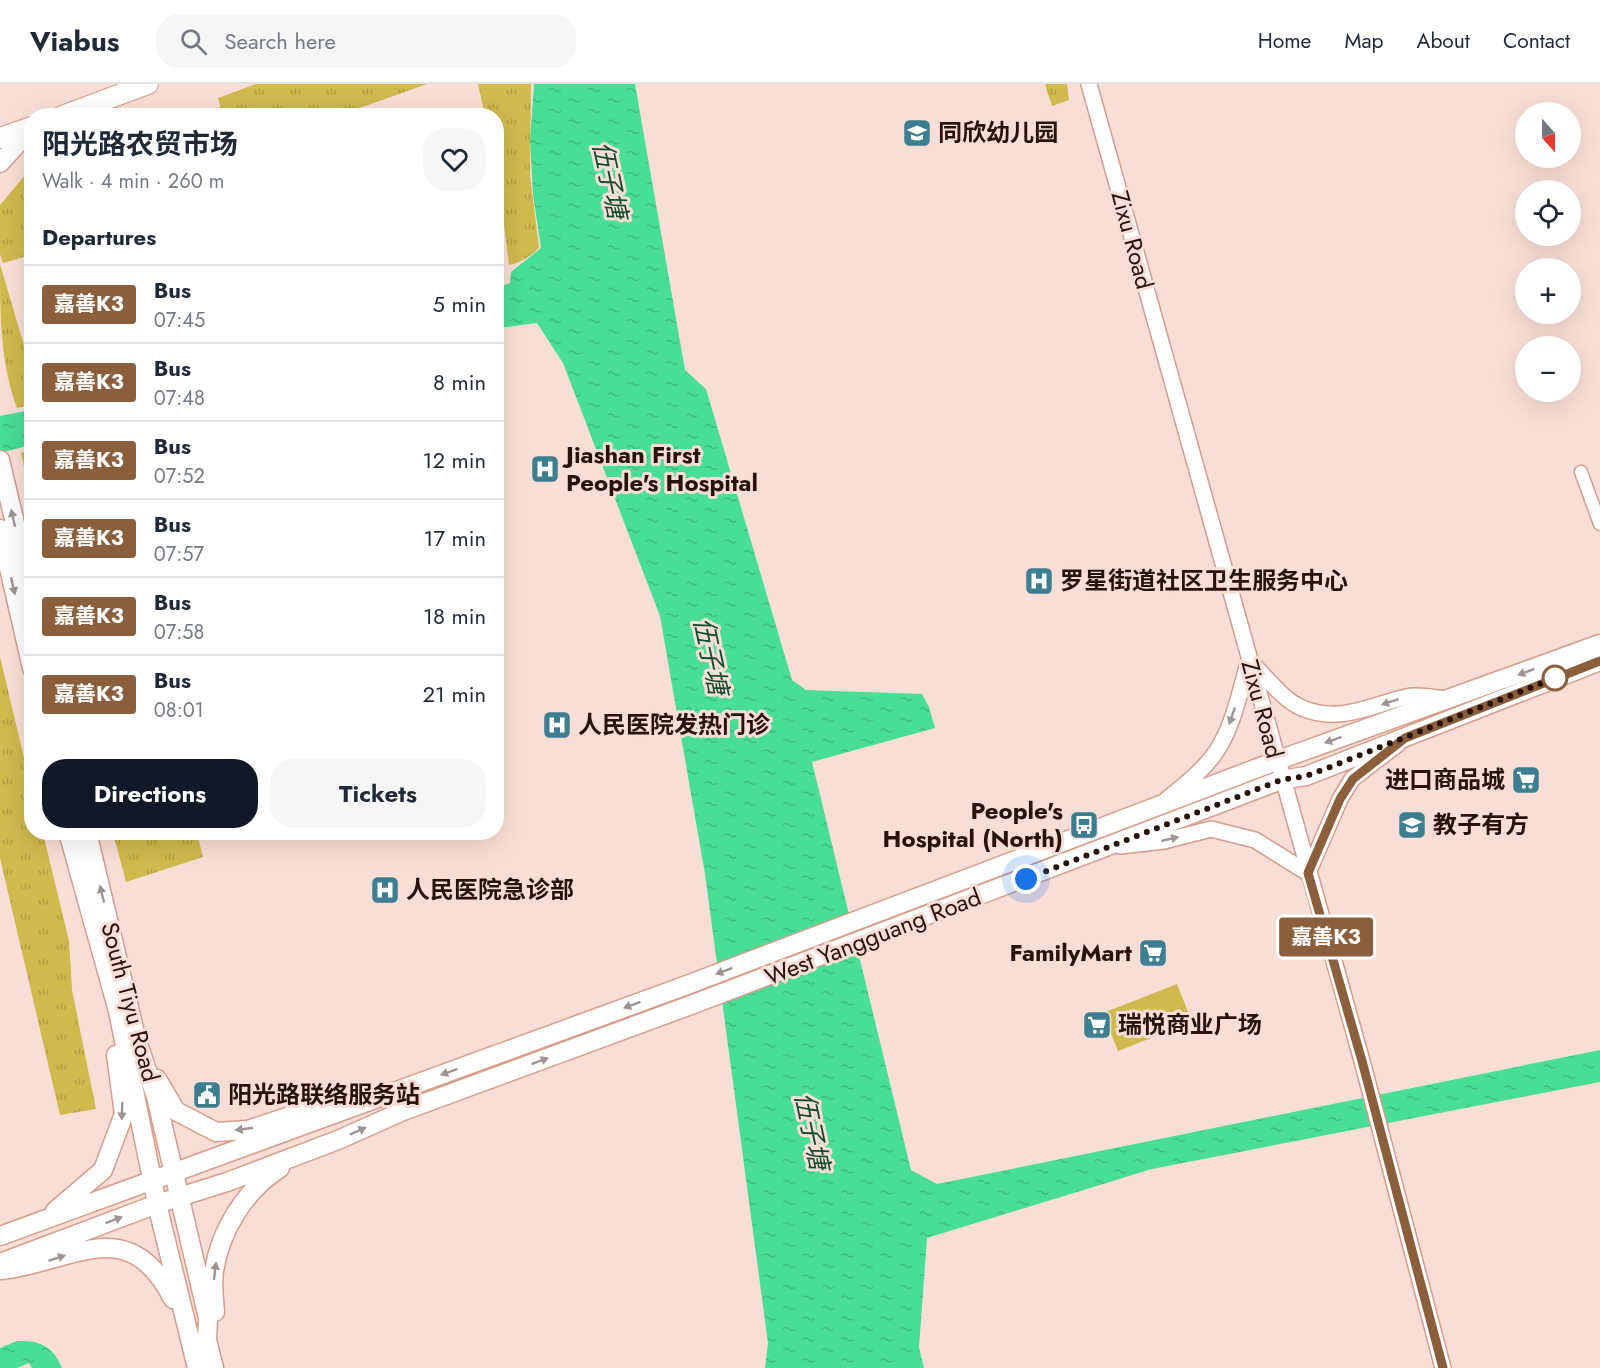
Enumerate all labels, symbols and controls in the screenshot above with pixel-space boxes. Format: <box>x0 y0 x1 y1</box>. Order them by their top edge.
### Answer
search box <box>156 14 576 68</box>
text: Viabus <box>30 21 120 62</box>
icon: search <box>177 25 210 58</box>
text: Search here <box>225 25 336 57</box>
text: Home <box>1258 26 1311 56</box>
text: Map <box>1344 26 1384 56</box>
text: About <box>1417 26 1470 56</box>
text: Contact <box>1503 26 1570 56</box>
north arrow <box>1515 102 1581 168</box>
map controls <box>1515 102 1581 402</box>
place label: 同欣幼儿园 <box>938 115 1058 150</box>
school or university icon: 同欣幼儿园 <box>901 117 933 149</box>
text: 阳光路农贸市场 <box>42 124 238 165</box>
button: heart <box>423 128 486 191</box>
water label: 伍子塘 <box>583 138 638 226</box>
text: Walk · 4 min · 260 m <box>42 167 224 196</box>
button: locate <box>1515 180 1581 246</box>
street label: Zixu Road <box>1103 187 1162 293</box>
text: Departures <box>42 221 156 253</box>
button: + <box>1515 258 1581 324</box>
text: Bus <box>154 274 191 306</box>
text: 5 min <box>433 288 486 320</box>
text: 嘉善K3 <box>54 289 124 319</box>
text: 07:45 <box>154 306 205 335</box>
button: − <box>1515 336 1581 402</box>
text: Bus <box>154 352 191 384</box>
text: 8 min <box>433 366 486 398</box>
text: 嘉善K3 <box>54 367 124 397</box>
text: 07:48 <box>154 384 205 413</box>
text: Bus <box>154 430 191 462</box>
place label: Jiashan First People's Hospital <box>562 437 758 500</box>
text: 12 min <box>423 444 486 476</box>
text: 嘉善K3 <box>54 445 124 475</box>
hospital icon: Jiashan First People's Hospital <box>529 453 561 485</box>
text: 07:52 <box>154 462 205 491</box>
one-way arrow <box>8 508 18 527</box>
text: Bus <box>154 508 191 540</box>
text: 17 min <box>424 522 486 554</box>
text: 嘉善K3 <box>54 523 124 553</box>
text: 07:57 <box>154 540 204 569</box>
place label: 罗星街道社区卫生服务中心 <box>1060 563 1348 598</box>
hospital icon: 罗星街道社区卫生服务中心 <box>1023 565 1055 597</box>
one-way arrow <box>9 577 19 596</box>
text: Bus <box>154 586 191 618</box>
text: 18 min <box>423 600 486 632</box>
text: 嘉善K3 <box>54 601 124 631</box>
water label: 伍子塘 <box>684 614 739 702</box>
text: 07:58 <box>154 618 204 647</box>
street label: Zixu Road <box>1233 656 1292 762</box>
text: Bus <box>154 664 191 696</box>
unlabelled marker <box>1542 665 1568 691</box>
one-way arrow <box>1516 667 1534 677</box>
text: 21 min <box>423 678 486 710</box>
text: 嘉善K3 <box>54 679 124 709</box>
text: 08:01 <box>154 696 204 725</box>
one-way arrow <box>1381 698 1399 707</box>
place label: 人民医院发热门诊 <box>578 707 770 742</box>
one-way arrow <box>1226 707 1236 725</box>
hospital icon: 人民医院发热门诊 <box>541 709 573 741</box>
one-way arrow <box>1324 736 1342 746</box>
button: Directions <box>42 759 258 828</box>
button: Tickets <box>270 759 486 828</box>
place label: 进口商品城 <box>1385 762 1505 797</box>
supermarket icon: 进口商品城 <box>1510 764 1542 796</box>
place label: People's Hospital (North) <box>883 793 1063 856</box>
place label: 教子有方 <box>1433 807 1529 842</box>
bus stop icon: People's Hospital (North) <box>1068 809 1100 841</box>
school or university icon: 教子有方 <box>1396 809 1428 841</box>
one-way arrow <box>1161 834 1180 844</box>
your location <box>1011 864 1041 894</box>
place label: 人民医院急诊部 <box>406 872 574 907</box>
hospital icon: 人民医院急诊部 <box>369 874 401 906</box>
street label: West Yangguang Road <box>760 879 986 994</box>
one-way arrow <box>96 885 106 903</box>
street label: South Tiyu Road <box>92 918 169 1086</box>
line badge: 嘉善K3 <box>1284 918 1368 956</box>
text: 嘉善K3 <box>1291 922 1361 952</box>
place label: FamilyMart <box>1009 935 1132 970</box>
supermarket icon: FamilyMart <box>1137 937 1169 969</box>
one-way arrow <box>715 967 733 977</box>
one-way arrow <box>623 1001 641 1011</box>
place label: 瑞悦商业广场 <box>1118 1007 1262 1042</box>
supermarket icon: 瑞悦商业广场 <box>1081 1009 1113 1041</box>
one-way arrow <box>531 1055 549 1065</box>
one-way arrow <box>440 1068 458 1078</box>
place label: 阳光路联络服务站 <box>228 1077 420 1112</box>
public building icon: 阳光路联络服务站 <box>191 1079 223 1111</box>
water label: 伍子塘 <box>785 1089 840 1177</box>
one-way arrow <box>117 1102 127 1121</box>
one-way arrow <box>234 1124 253 1133</box>
one-way arrow <box>350 1127 367 1136</box>
one-way arrow <box>105 1215 123 1225</box>
one-way arrow <box>48 1252 66 1262</box>
one-way arrow <box>210 1261 220 1280</box>

